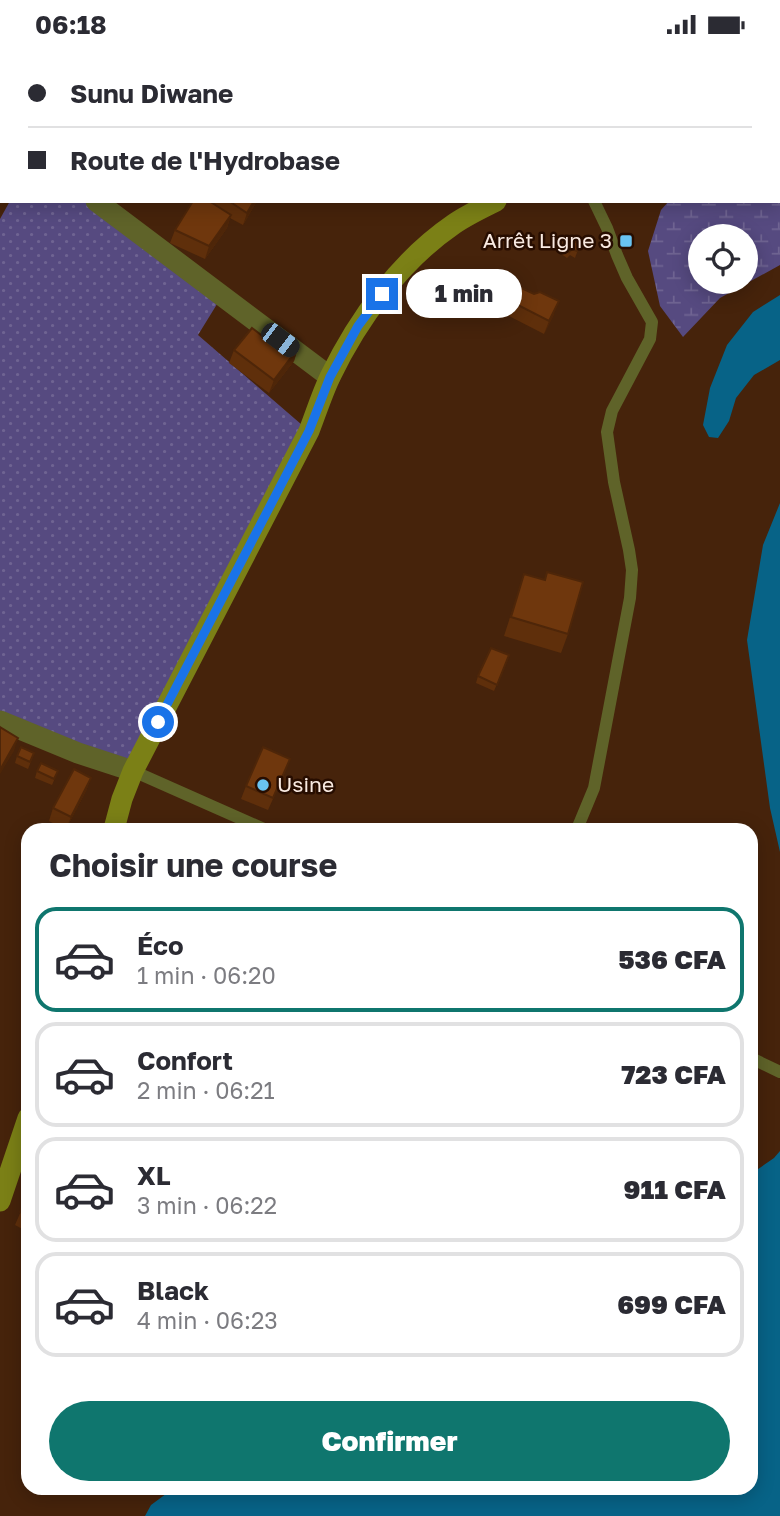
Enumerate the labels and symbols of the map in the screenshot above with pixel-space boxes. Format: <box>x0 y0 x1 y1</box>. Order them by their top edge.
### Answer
place label: Arrêt Ligne 3 <box>483 227 612 253</box>
marker: Arrêt Ligne 3 <box>618 233 634 249</box>
callout: 1 min <box>406 269 522 319</box>
route end <box>366 278 398 310</box>
car <box>257 319 304 361</box>
route start <box>142 706 174 738</box>
place label: Usine <box>277 771 334 797</box>
marker: Usine <box>255 777 271 793</box>

